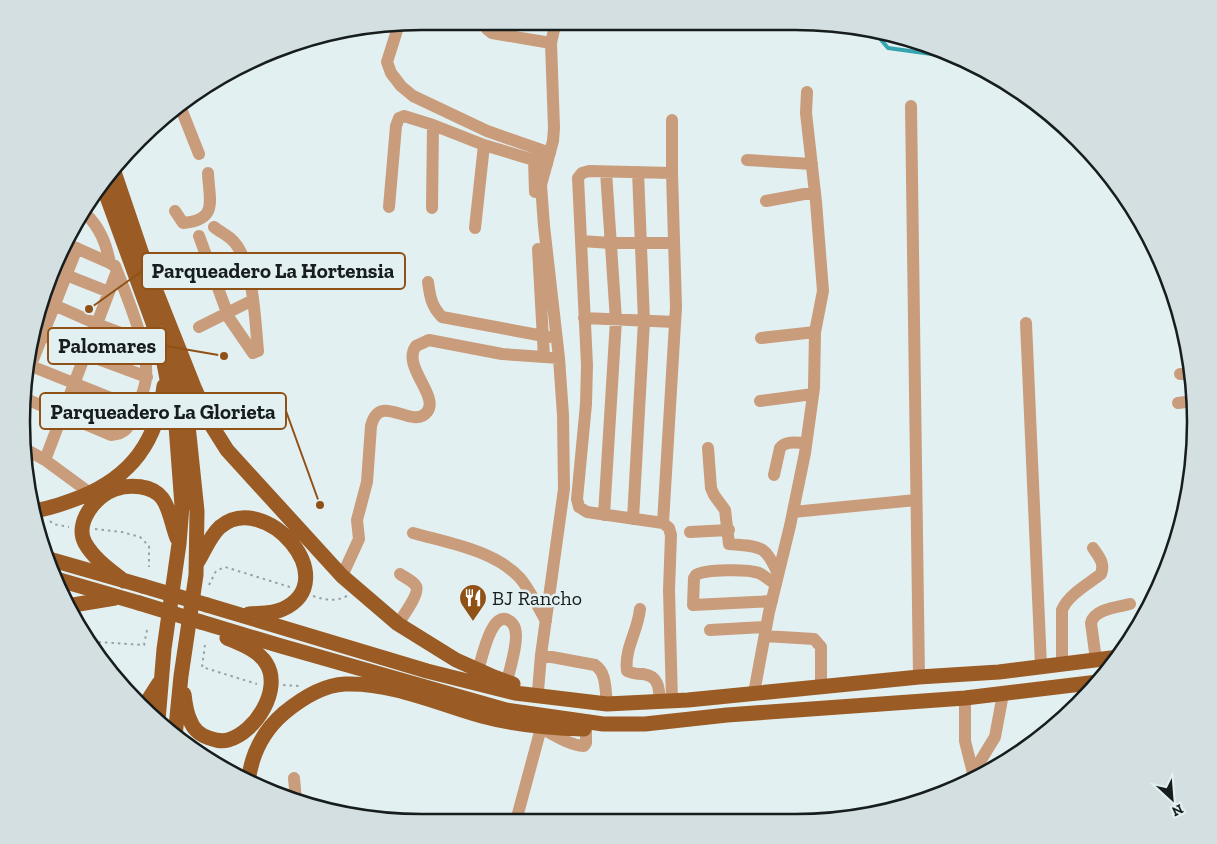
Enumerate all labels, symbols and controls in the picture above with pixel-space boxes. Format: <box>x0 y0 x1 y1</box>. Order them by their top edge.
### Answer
callout: Parqueadero La Hortensia <box>142 253 405 289</box>
text: Parqueadero La Hortensia <box>152 258 395 283</box>
callout: Palomares <box>48 328 166 364</box>
text: Palomares <box>58 333 156 358</box>
callout: Parqueadero La Glorieta <box>40 393 286 429</box>
text: Parqueadero La Glorieta <box>50 399 276 424</box>
restaurant icon: BJ Rancho <box>458 583 488 622</box>
place label: BJ Rancho <box>492 586 582 610</box>
north arrow <box>1147 774 1197 824</box>
text: N <box>1169 800 1186 820</box>

